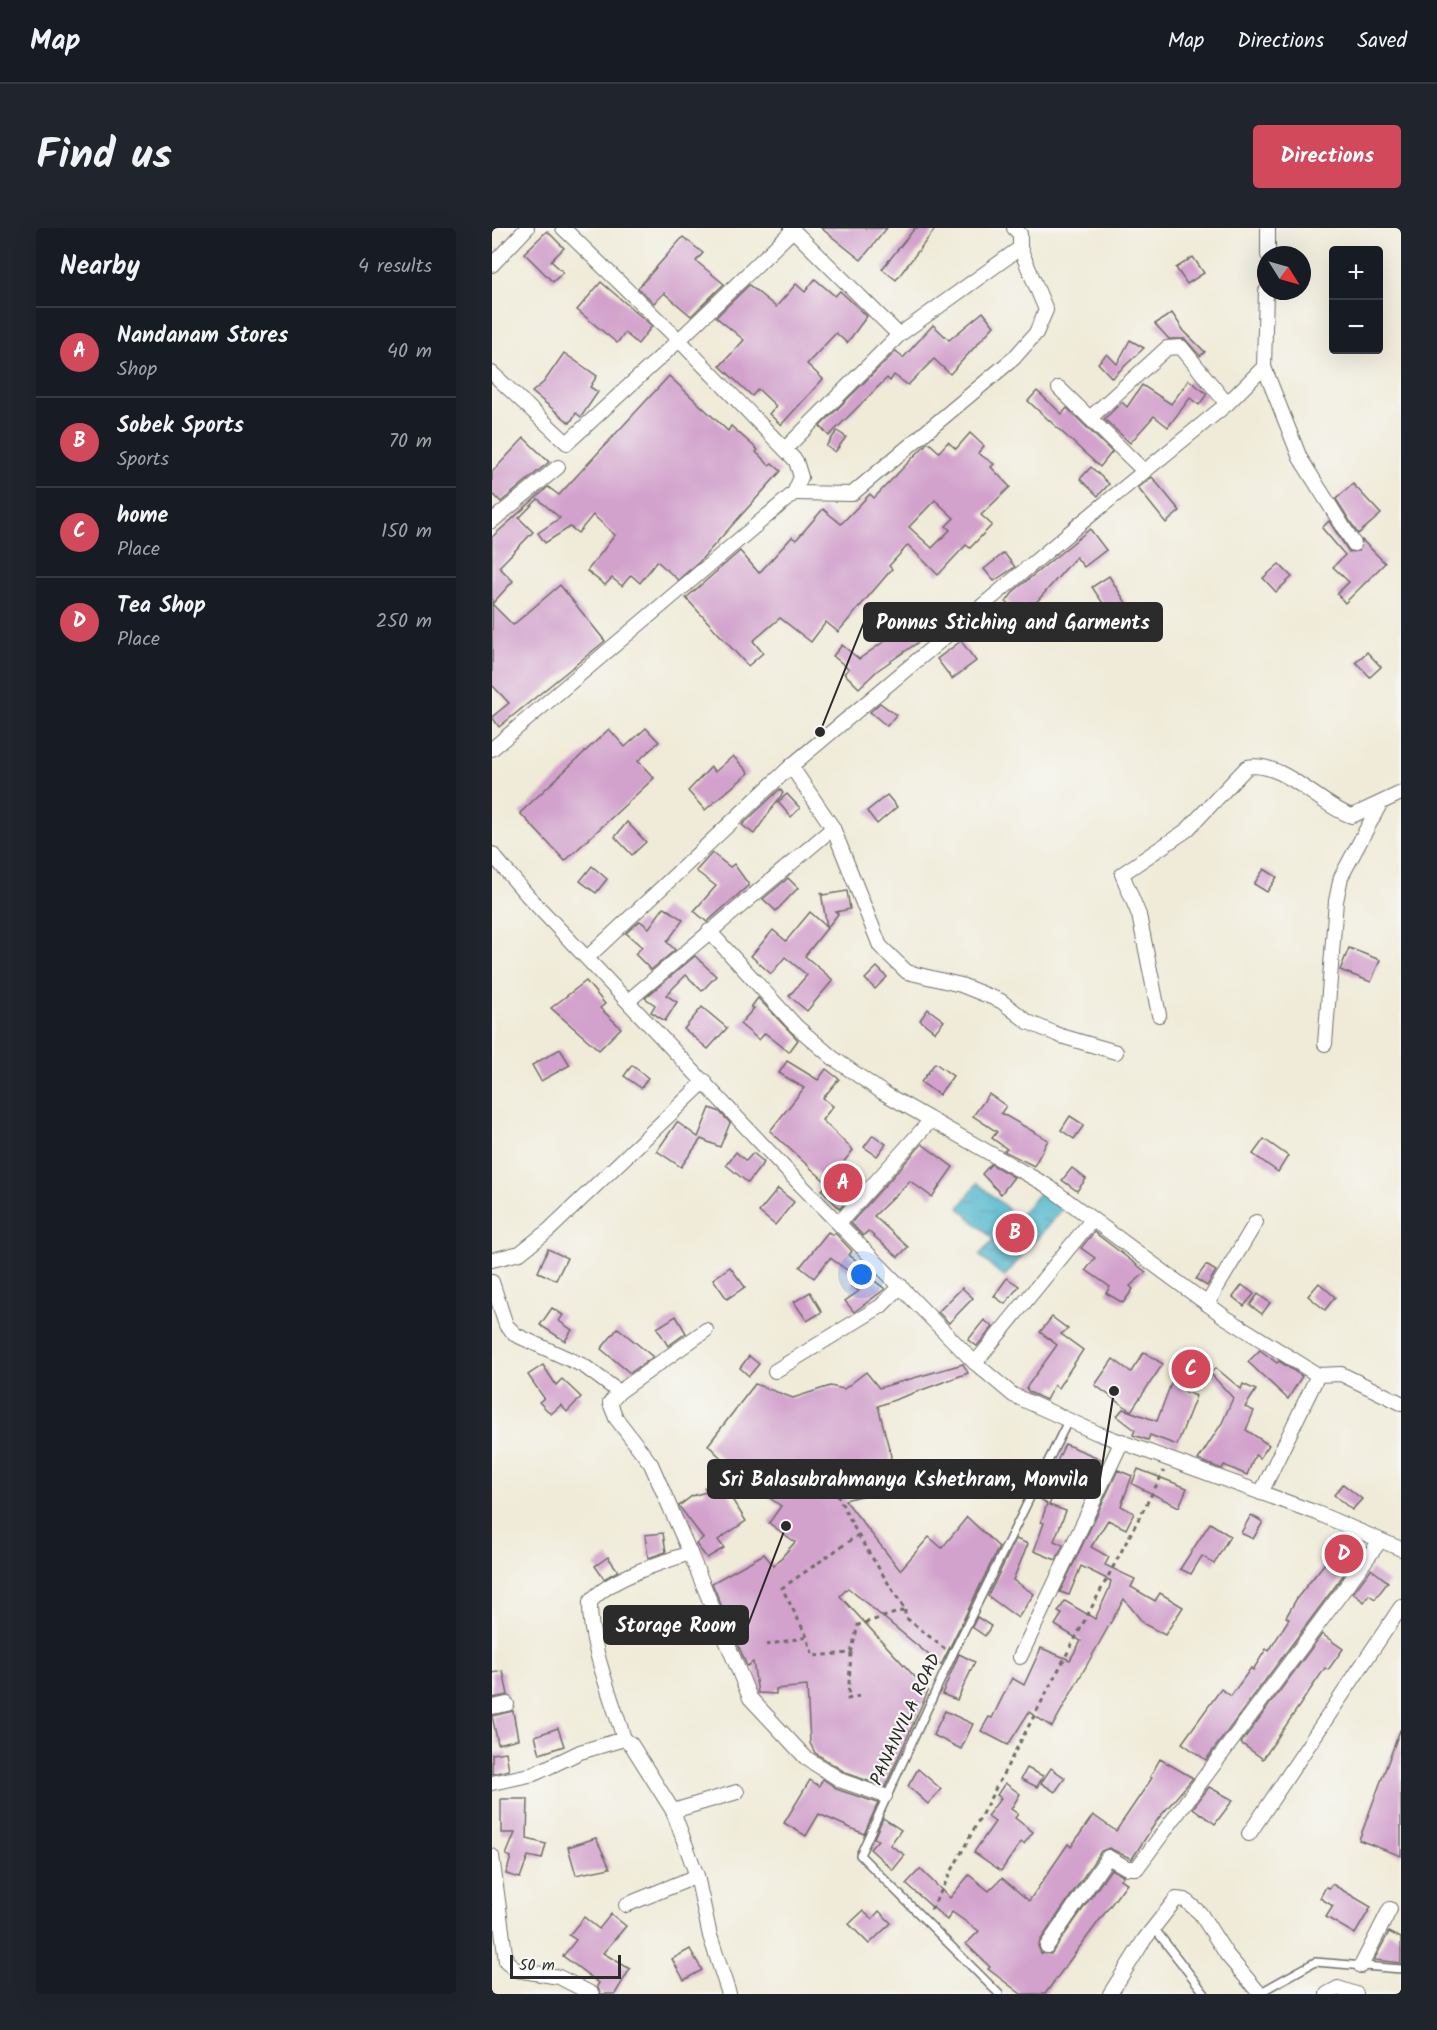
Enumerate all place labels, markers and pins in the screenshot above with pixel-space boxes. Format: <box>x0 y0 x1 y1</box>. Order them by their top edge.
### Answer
callout: Ponnus Stiching and Garments <box>864 603 1162 641</box>
pin: A <box>824 1160 862 1206</box>
pin: B <box>996 1210 1034 1256</box>
pin: C <box>1172 1346 1210 1392</box>
callout: Sri Balasubrahmanya Kshethram, Monvila <box>708 1460 1100 1498</box>
pin: D <box>1324 1532 1364 1576</box>
callout: Storage Room <box>604 1606 748 1644</box>

